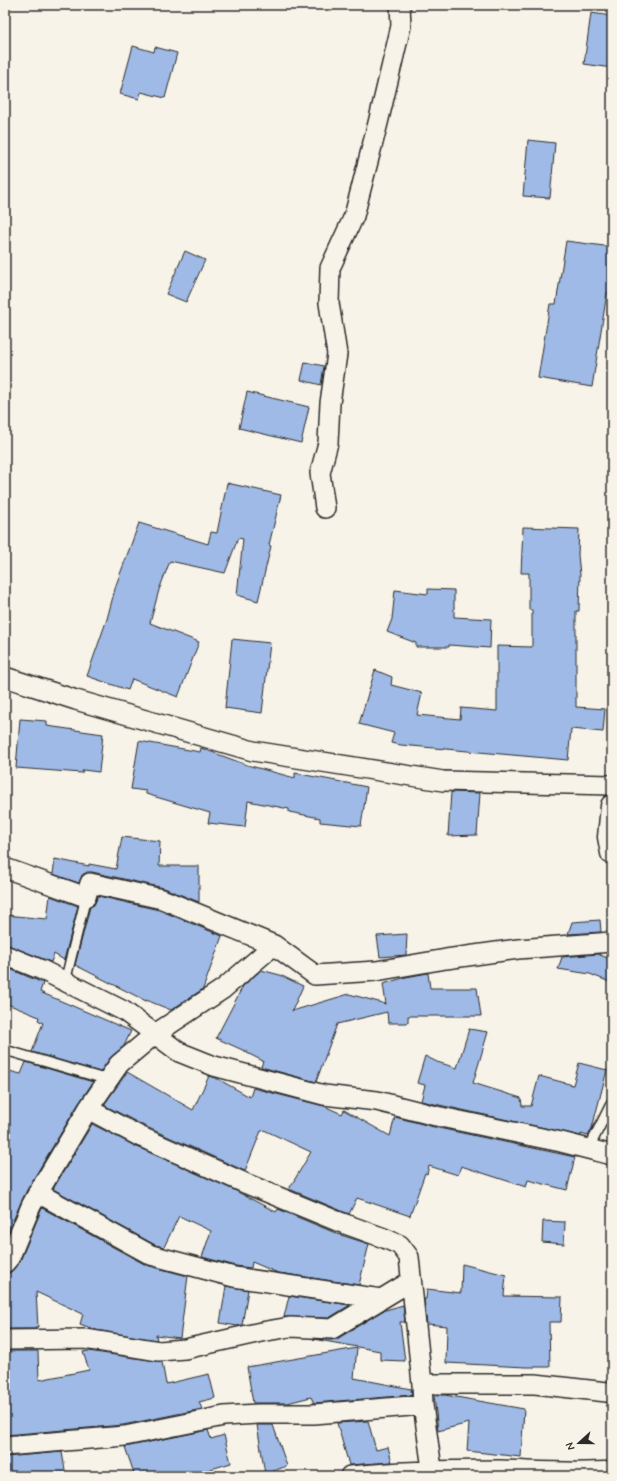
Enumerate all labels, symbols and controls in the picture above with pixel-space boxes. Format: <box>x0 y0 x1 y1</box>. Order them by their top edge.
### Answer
north arrow <box>559 1423 599 1463</box>
text: N <box>563 1440 578 1452</box>

